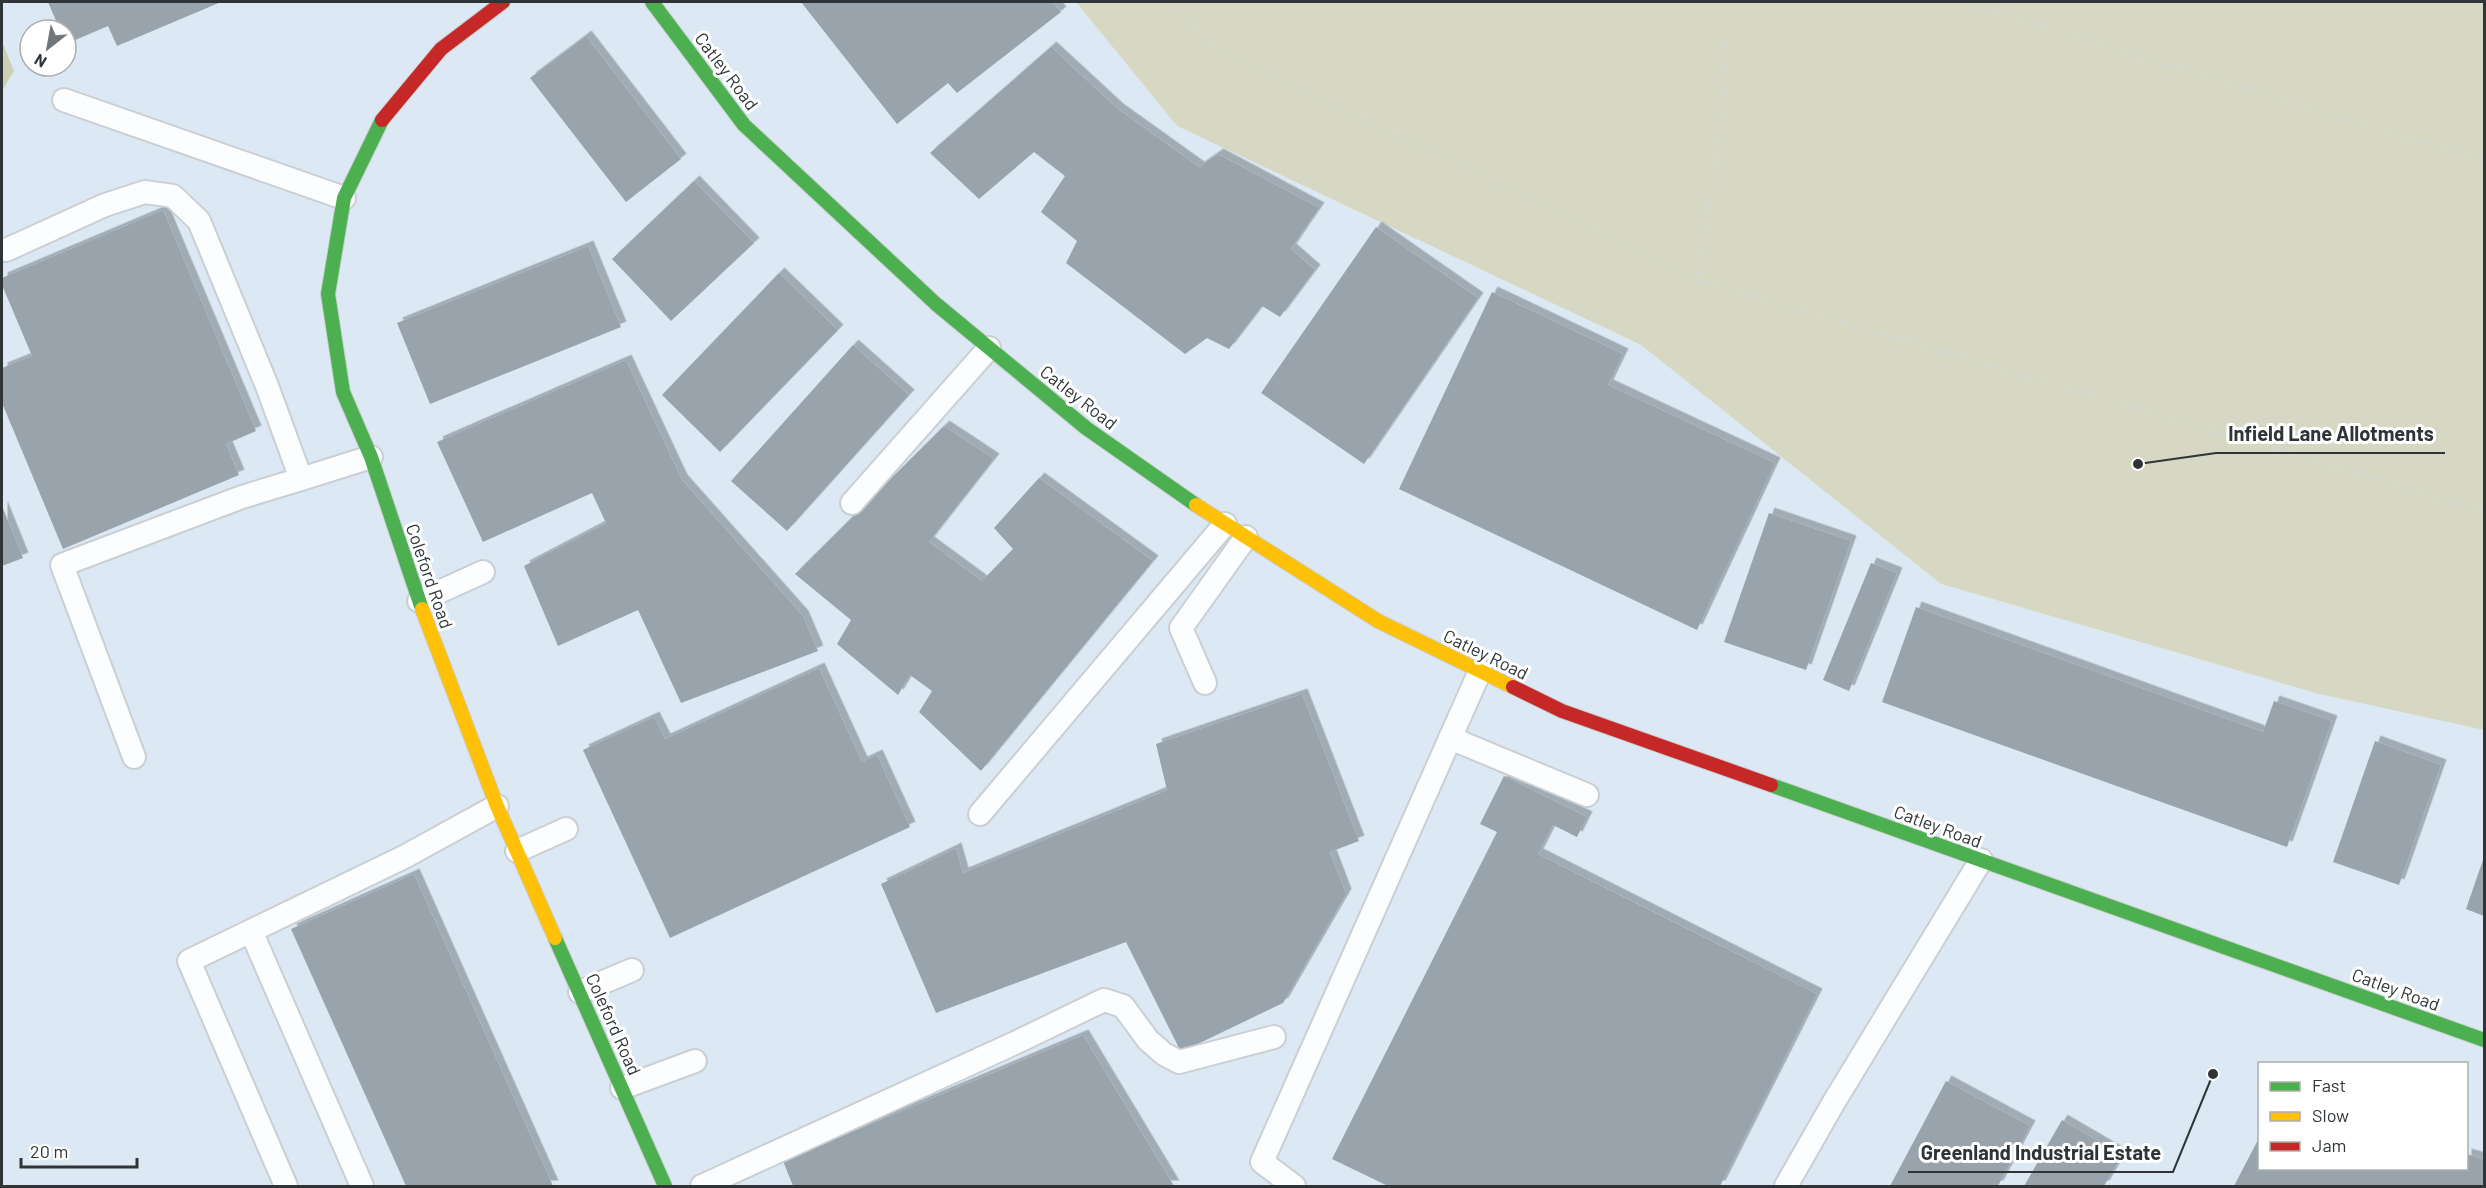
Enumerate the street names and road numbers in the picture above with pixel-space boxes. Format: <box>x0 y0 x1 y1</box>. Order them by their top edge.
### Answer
street label: Catley Road <box>691 28 763 114</box>
street label: Catley Road <box>1036 360 1122 434</box>
street label: Coleford Road <box>402 521 458 631</box>
street label: Catley Road <box>1440 624 1532 684</box>
street label: Catley Road <box>1891 800 1985 852</box>
street label: Catley Road <box>2349 963 2443 1015</box>
street label: Coleford Road <box>582 970 646 1078</box>

